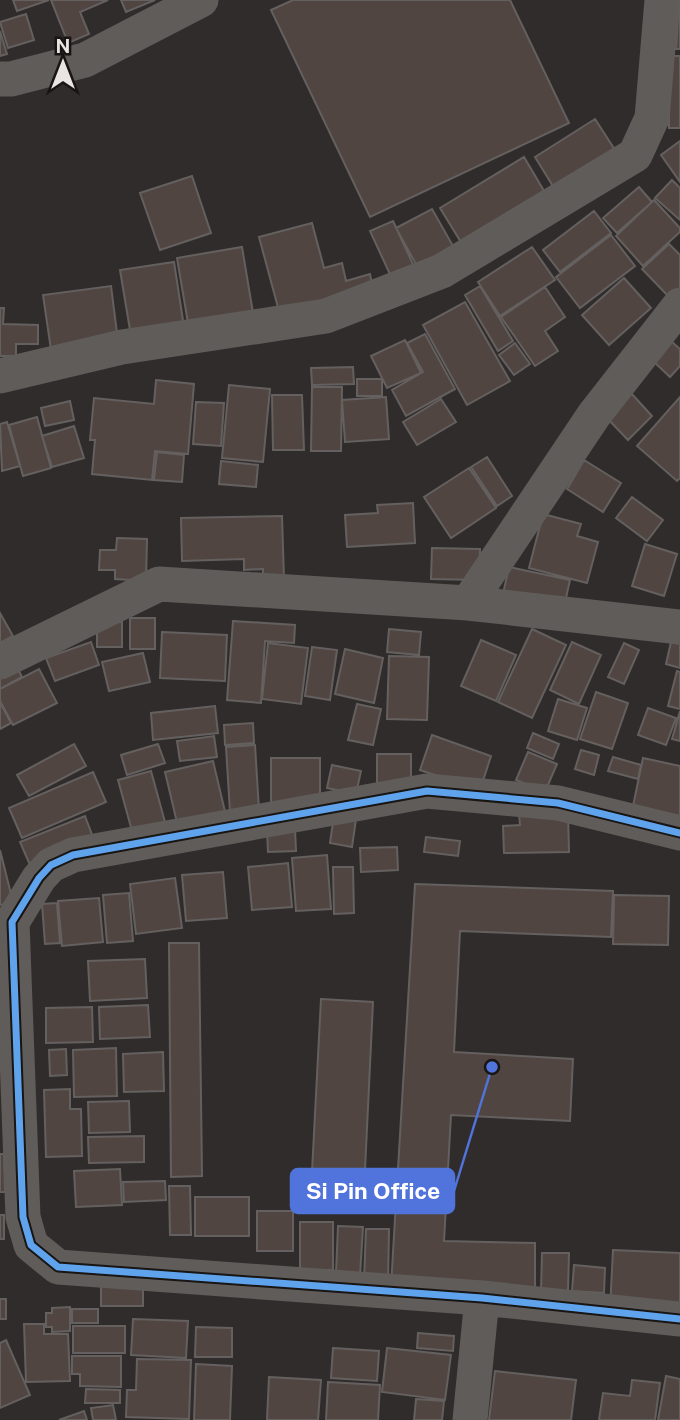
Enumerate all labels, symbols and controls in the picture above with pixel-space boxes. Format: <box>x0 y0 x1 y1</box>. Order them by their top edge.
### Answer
north arrow <box>28 28 98 98</box>
text: N <box>56 35 70 57</box>
callout: Si Pin Office <box>291 1169 454 1213</box>
text: Si Pin Office <box>306 1177 440 1204</box>

